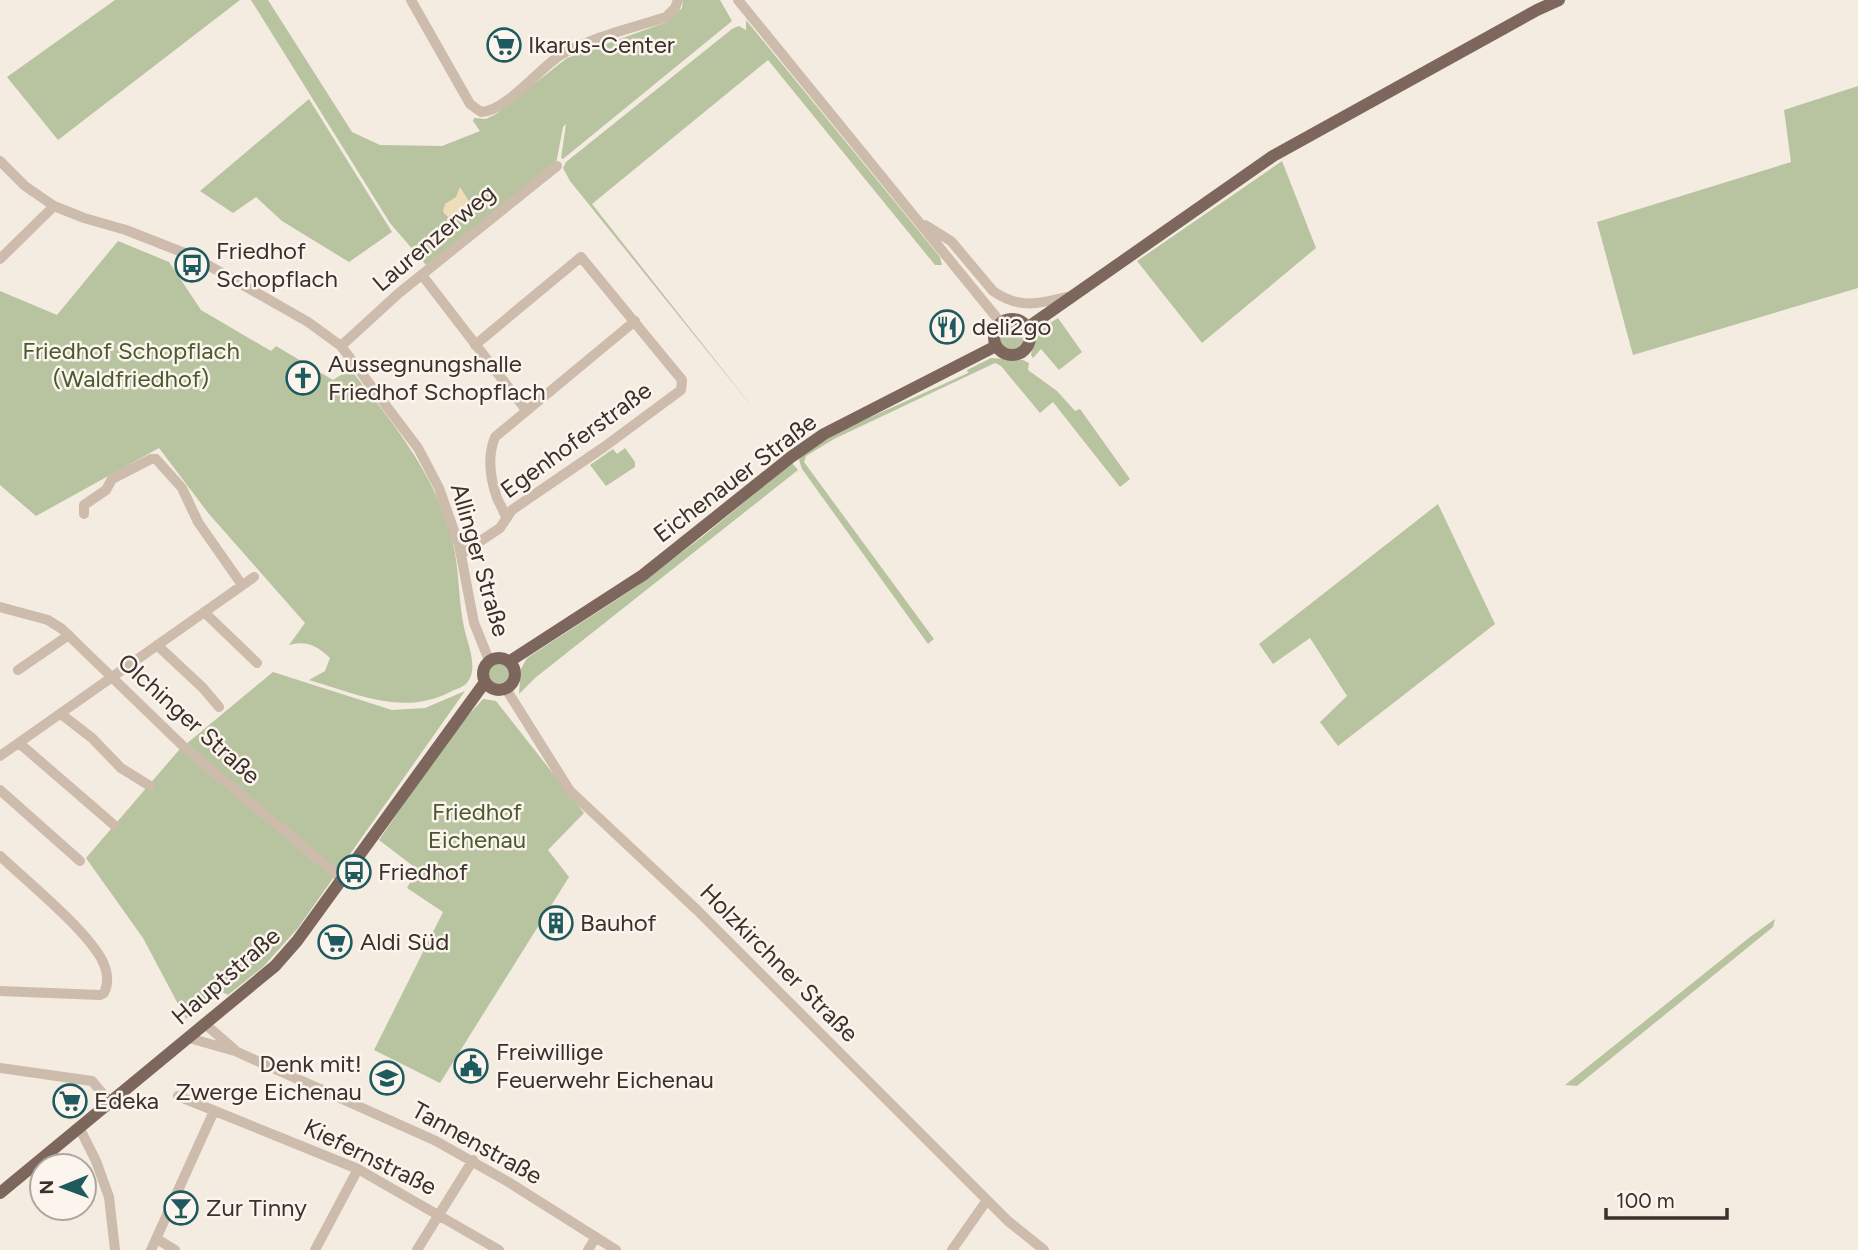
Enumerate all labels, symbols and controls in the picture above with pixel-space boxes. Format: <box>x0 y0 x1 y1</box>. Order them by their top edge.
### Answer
supermarket icon: Ikarus-Center <box>485 26 523 64</box>
place label: Ikarus-Center <box>528 30 675 59</box>
street label: Laurenzerweg <box>366 178 501 297</box>
place label: Friedhof Schopflach <box>216 236 338 293</box>
bus stop icon: Friedhof Schopflach <box>173 246 211 284</box>
restaurant icon: deli2go <box>928 308 966 346</box>
place label: deli2go <box>972 312 1051 341</box>
park label: Friedhof Schopflach (Waldfriedhof) <box>22 336 240 393</box>
place label: Aussegnungshalle Friedhof Schopflach <box>328 349 546 406</box>
church icon: Aussegnungshalle Friedhof Schopflach <box>284 359 322 397</box>
street label: Egenhoferstraße <box>495 375 657 504</box>
street label: Eichenauer Straße <box>648 407 822 548</box>
street label: Allinger Straße <box>445 480 516 640</box>
street label: Olchinger Straße <box>112 647 266 790</box>
park label: Friedhof Eichenau <box>428 797 526 854</box>
bus stop icon: Friedhof <box>335 853 373 891</box>
place label: Friedhof <box>378 857 468 886</box>
street label: Holzkirchner Straße <box>694 877 865 1048</box>
building icon: Bauhof <box>537 904 575 942</box>
place label: Bauhof <box>580 908 657 937</box>
street label: Hauptstraße <box>166 921 286 1031</box>
supermarket icon: Aldi Süd <box>316 923 354 961</box>
place label: Aldi Süd <box>360 927 449 956</box>
place label: Freiwillige Feuerwehr Eichenau <box>496 1037 714 1094</box>
public building icon: Freiwillige Feuerwehr Eichenau <box>452 1047 490 1085</box>
place label: Denk mit! Zwerge Eichenau <box>175 1049 362 1106</box>
school or university icon: Denk mit! Zwerge Eichenau <box>368 1059 406 1097</box>
supermarket icon: Edeka <box>51 1082 89 1120</box>
place label: Edeka <box>94 1086 159 1115</box>
street label: Tannenstraße <box>407 1095 547 1190</box>
street label: Kiefernstraße <box>299 1112 441 1201</box>
north arrow <box>28 1152 98 1222</box>
scale bar <box>1606 1176 1727 1220</box>
text: N <box>35 1180 58 1195</box>
text: 100 m <box>1616 1188 1675 1213</box>
bar icon: Zur Tinny <box>162 1189 200 1227</box>
place label: Zur Tinny <box>206 1193 307 1222</box>

